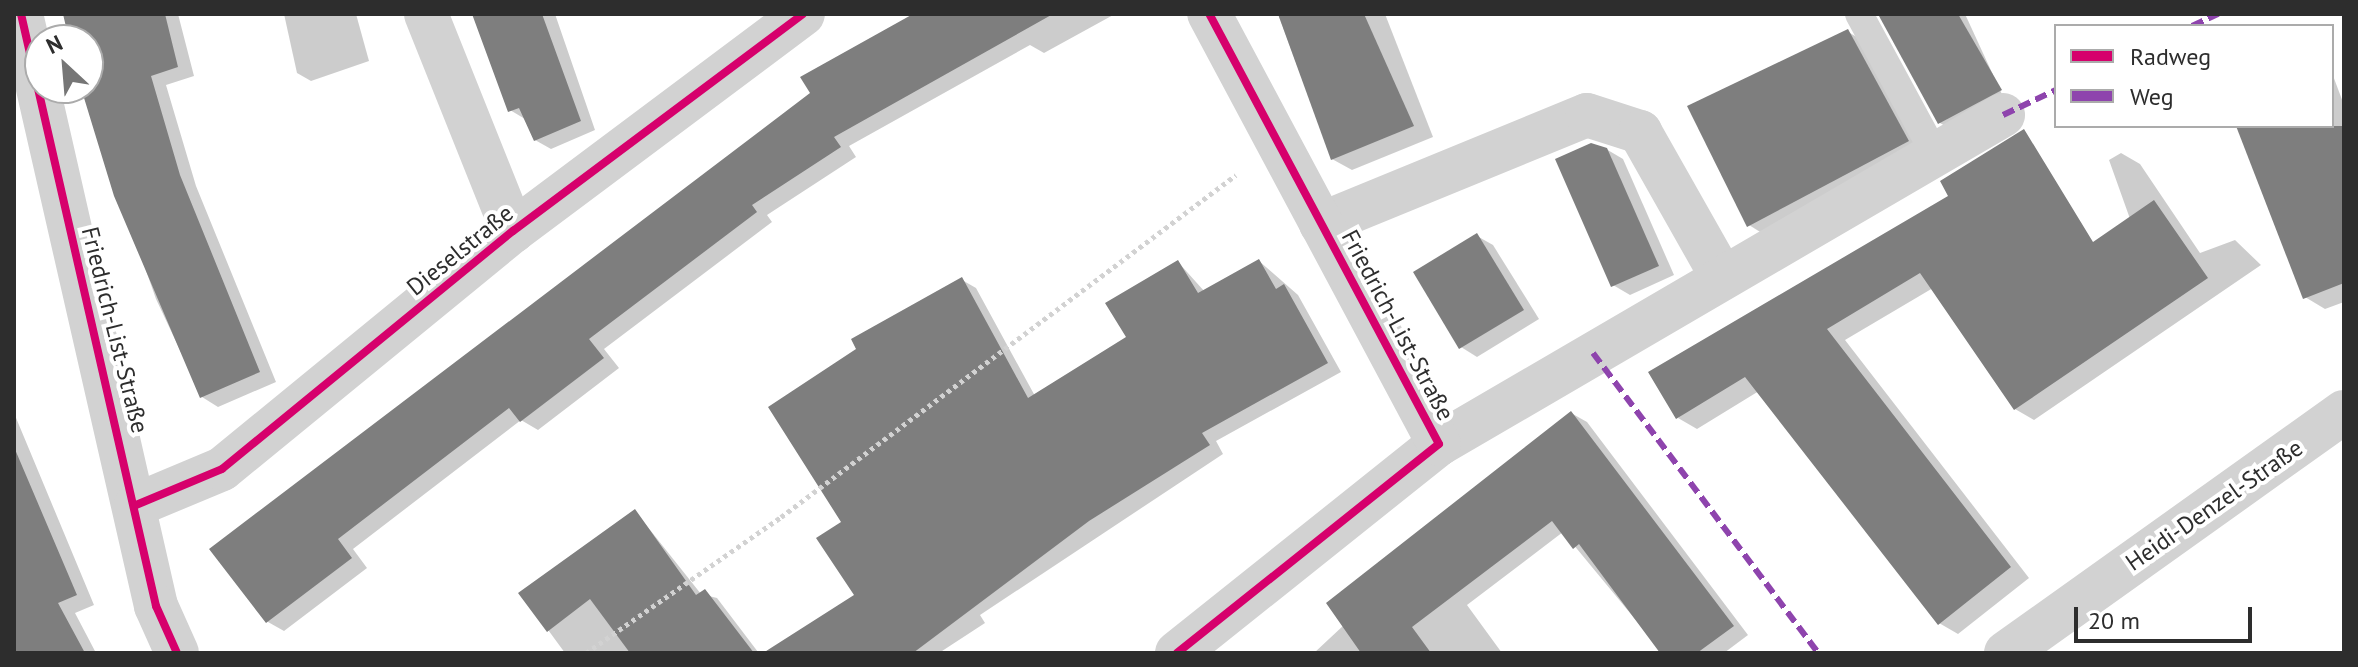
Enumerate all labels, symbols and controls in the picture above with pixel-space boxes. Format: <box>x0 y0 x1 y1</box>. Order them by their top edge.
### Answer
north arrow <box>24 24 104 104</box>
legend <box>2054 24 2334 128</box>
text: N <box>42 28 67 60</box>
text: Radweg <box>2130 41 2211 72</box>
text: Weg <box>2130 81 2174 112</box>
street label: Dieselstraße <box>401 198 519 302</box>
street label: Friedrich-List-Straße <box>75 224 155 436</box>
street label: Friedrich-List-Straße <box>1336 225 1460 425</box>
street label: Heidi-Denzel-Straße <box>2120 433 2308 577</box>
scale bar <box>2078 591 2256 641</box>
text: 20 m <box>2088 605 2140 636</box>

